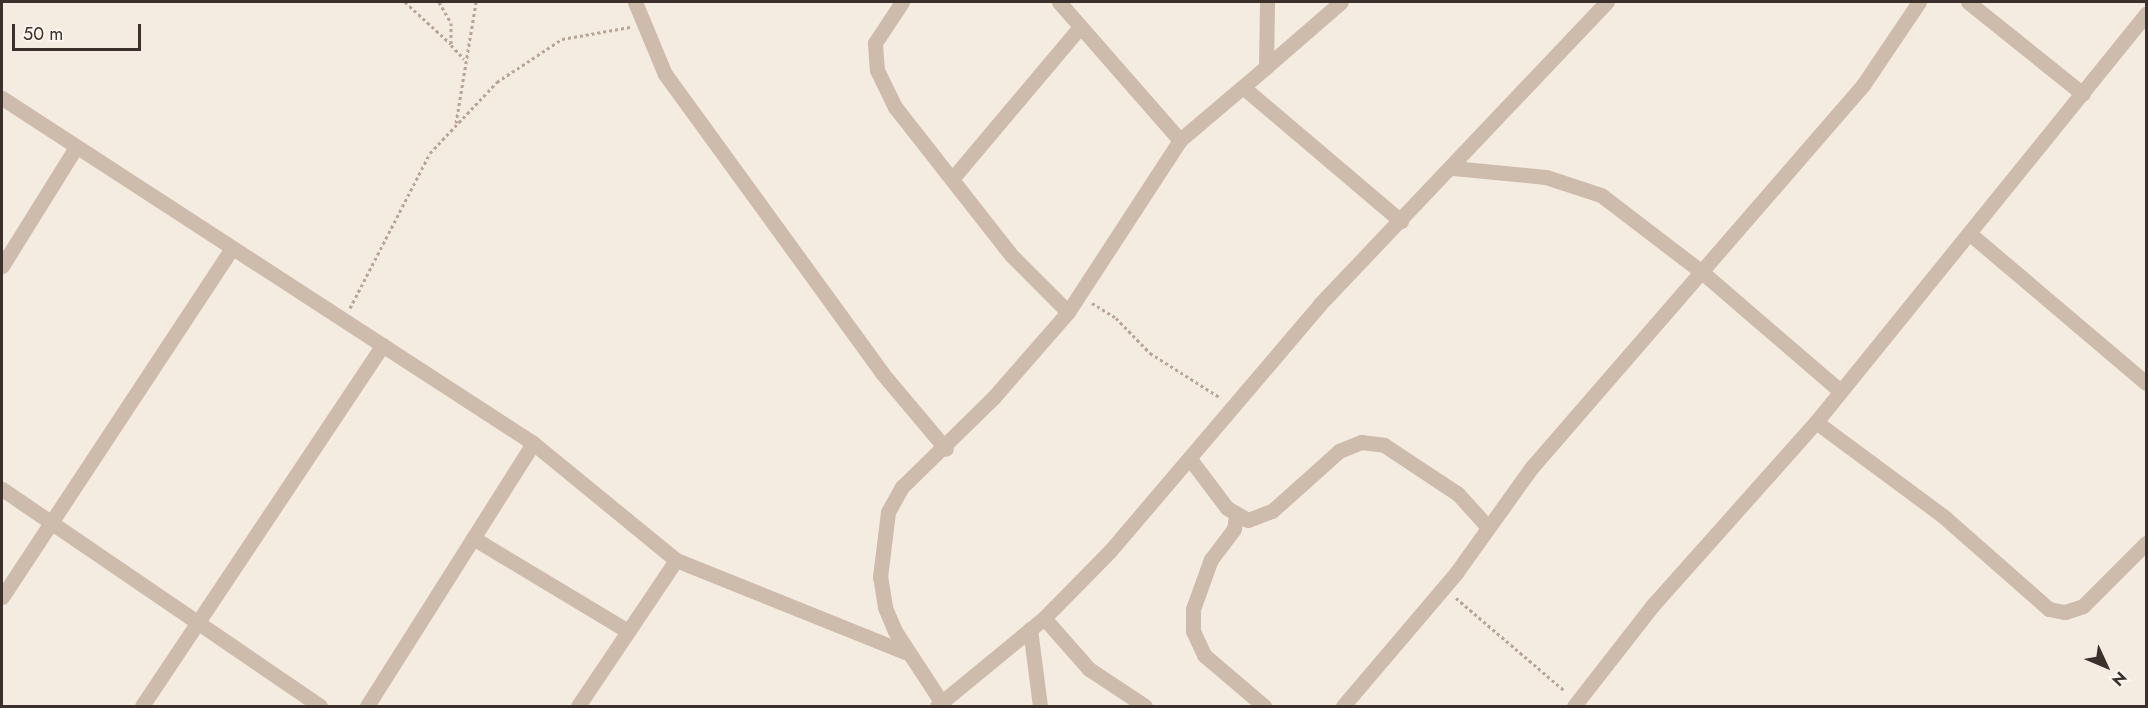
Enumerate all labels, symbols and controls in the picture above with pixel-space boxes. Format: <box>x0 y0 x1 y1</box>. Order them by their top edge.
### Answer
scale bar <box>15 12 144 50</box>
text: 50 m <box>23 21 63 47</box>
north arrow <box>2076 636 2136 696</box>
text: N <box>2107 666 2132 691</box>

